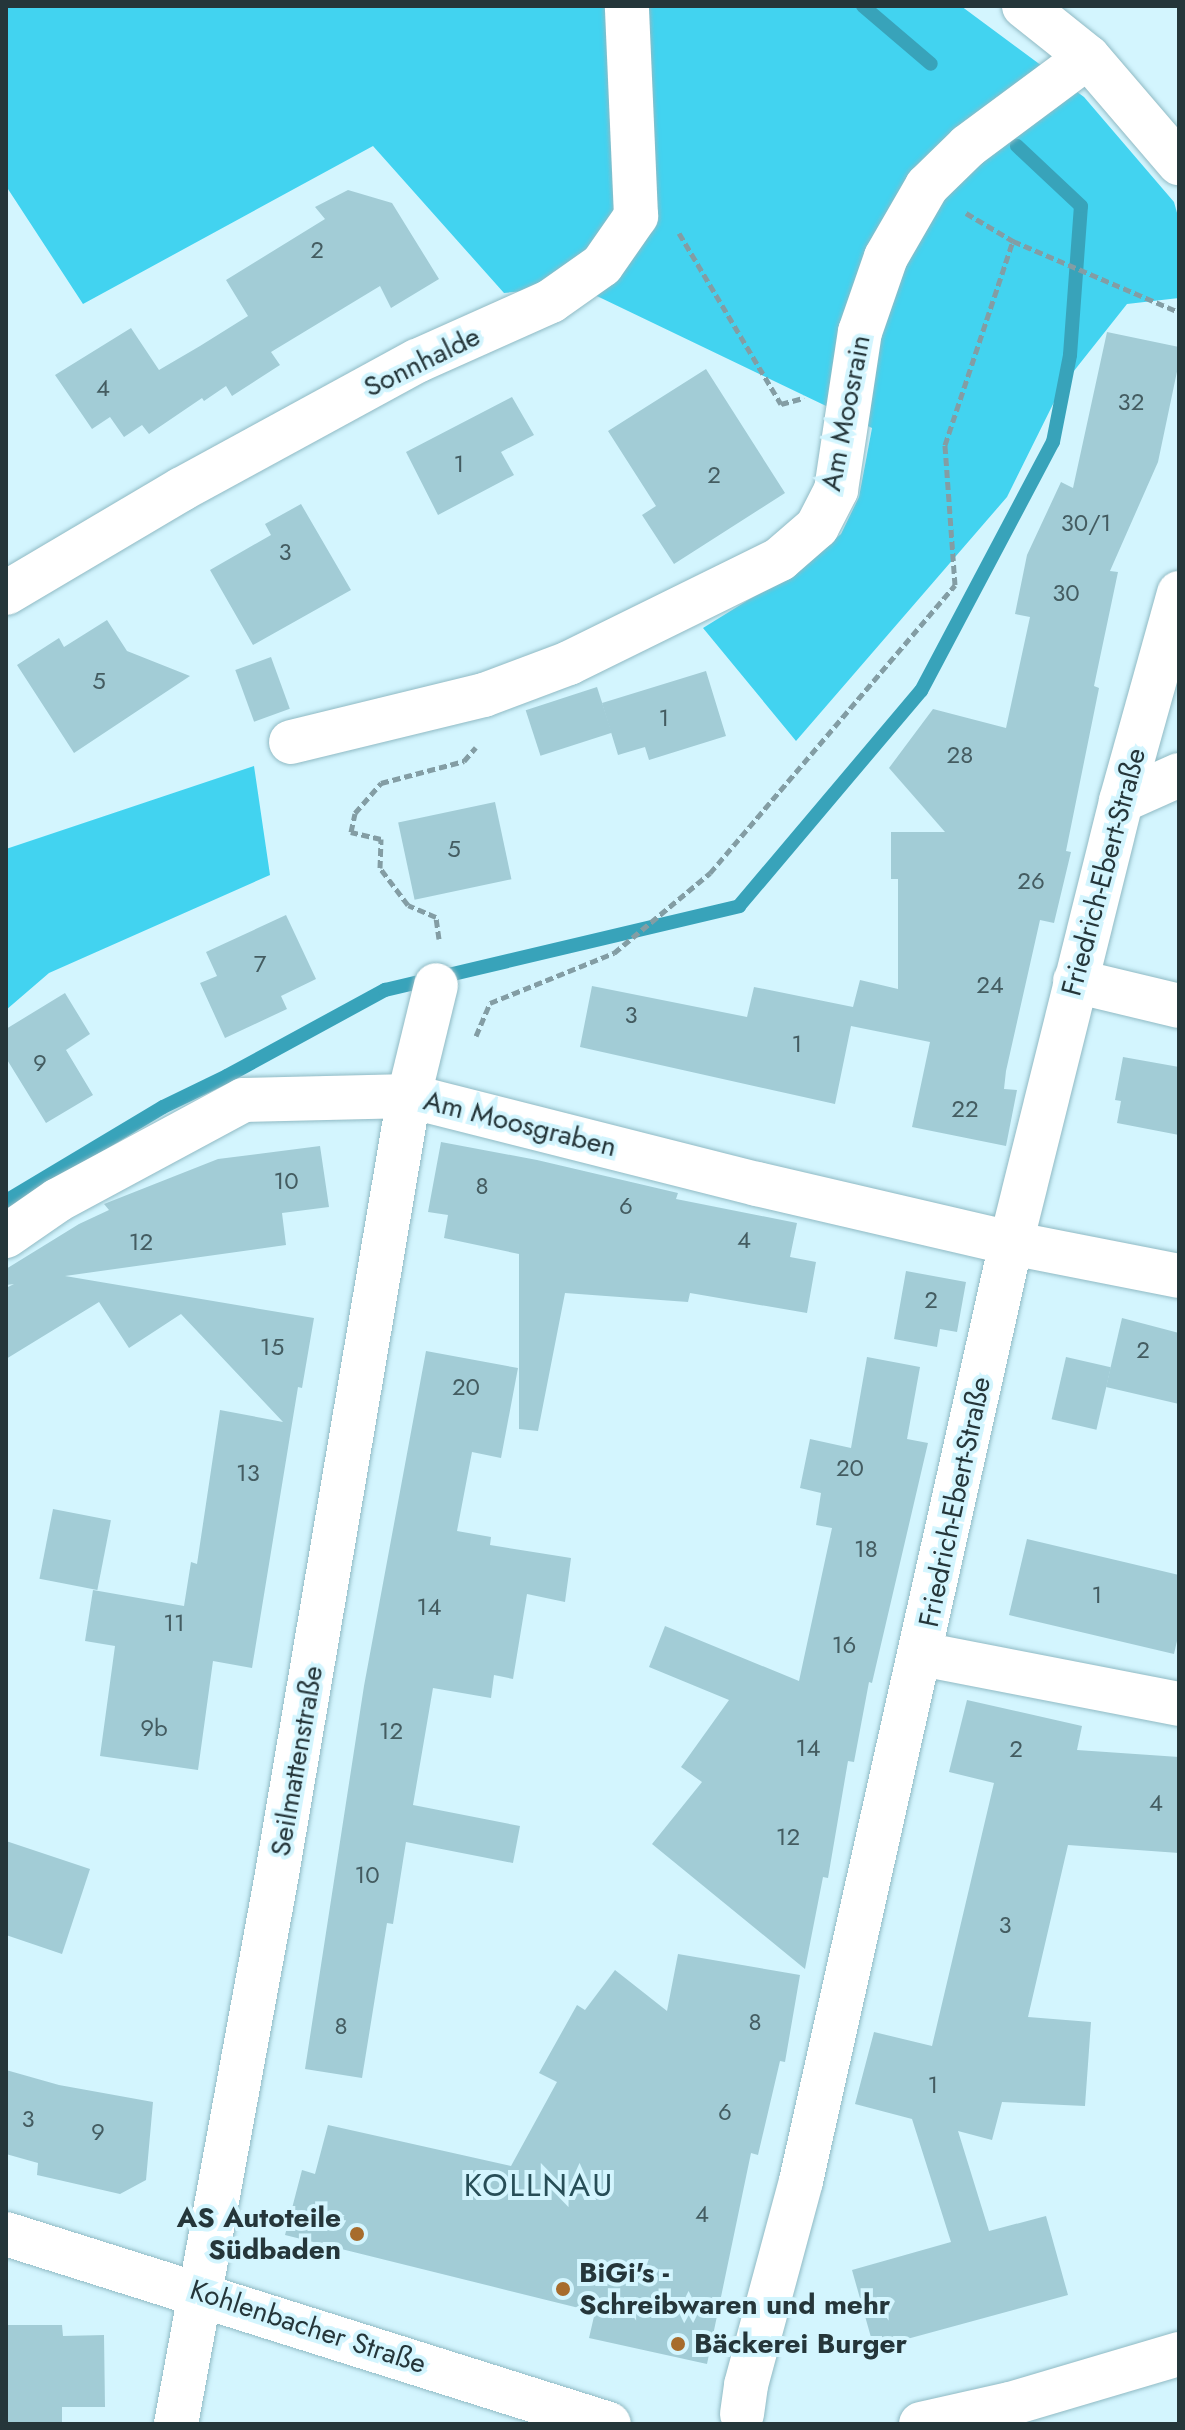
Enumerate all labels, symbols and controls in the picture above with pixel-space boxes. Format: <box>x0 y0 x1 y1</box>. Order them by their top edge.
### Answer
house number: 2 <box>310 236 324 264</box>
street label: Sonnhalde <box>358 319 486 405</box>
street label: Am Moosrain <box>814 332 878 494</box>
house number: 4 <box>96 374 110 402</box>
house number: 32 <box>1118 388 1144 416</box>
house number: 1 <box>454 450 464 478</box>
house number: 2 <box>707 461 721 489</box>
house number: 30/1 <box>1061 509 1111 537</box>
house number: 3 <box>278 538 292 566</box>
house number: 30 <box>1052 579 1080 607</box>
house number: 5 <box>92 667 106 695</box>
house number: 1 <box>659 704 669 732</box>
house number: 28 <box>947 741 973 769</box>
street label: Friedrich-Ebert-Straße <box>1055 745 1153 999</box>
house number: 5 <box>447 835 461 863</box>
house number: 26 <box>1017 867 1045 895</box>
house number: 7 <box>254 950 266 978</box>
house number: 24 <box>976 971 1004 999</box>
house number: 3 <box>624 1001 638 1029</box>
house number: 1 <box>792 1030 802 1058</box>
house number: 9 <box>33 1049 47 1077</box>
street label: Am Moosgraben <box>420 1084 620 1164</box>
house number: 22 <box>951 1095 979 1123</box>
house number: 10 <box>273 1167 299 1195</box>
house number: 8 <box>475 1172 489 1200</box>
house number: 6 <box>619 1192 633 1220</box>
house number: 4 <box>737 1226 751 1254</box>
house number: 12 <box>129 1228 153 1256</box>
house number: 2 <box>924 1286 938 1314</box>
house number: 15 <box>260 1333 284 1361</box>
house number: 2 <box>1136 1336 1150 1364</box>
house number: 20 <box>452 1373 480 1401</box>
street label: Friedrich-Ebert-Straße <box>912 1374 998 1630</box>
house number: 20 <box>836 1454 864 1482</box>
house number: 13 <box>236 1459 260 1487</box>
house number: 18 <box>854 1535 878 1563</box>
house number: 1 <box>1092 1581 1102 1609</box>
house number: 14 <box>417 1593 441 1621</box>
house number: 11 <box>163 1609 185 1637</box>
house number: 16 <box>832 1631 856 1659</box>
street label: Seilmattenstraße <box>264 1663 330 1859</box>
house number: 9b <box>140 1714 168 1742</box>
house number: 12 <box>379 1717 403 1745</box>
house number: 14 <box>796 1734 820 1762</box>
house number: 2 <box>1009 1735 1023 1763</box>
house number: 4 <box>1149 1789 1163 1817</box>
house number: 12 <box>776 1823 800 1851</box>
house number: 10 <box>354 1861 380 1889</box>
house number: 3 <box>998 1911 1012 1939</box>
house number: 8 <box>748 2008 762 2036</box>
house number: 8 <box>334 2012 348 2040</box>
house number: 1 <box>928 2071 938 2099</box>
house number: 6 <box>718 2098 732 2126</box>
house number: 3 <box>21 2105 35 2133</box>
house number: 9 <box>91 2118 105 2146</box>
district label: KOLLNAU <box>464 2166 614 2204</box>
house number: 4 <box>695 2200 709 2228</box>
place label: AS Autoteile Südbaden <box>177 2201 341 2267</box>
marker: AS Autoteile Südbaden <box>348 2225 366 2243</box>
place label: BiGi's - Schreibwaren und mehr <box>579 2256 890 2322</box>
street label: Kohlenbacher Straße <box>186 2273 430 2381</box>
marker: BiGi's - Schreibwaren und mehr <box>554 2280 572 2298</box>
place label: Bäckerei Burger <box>694 2327 907 2361</box>
marker: Bäckerei Burger <box>669 2335 687 2353</box>

